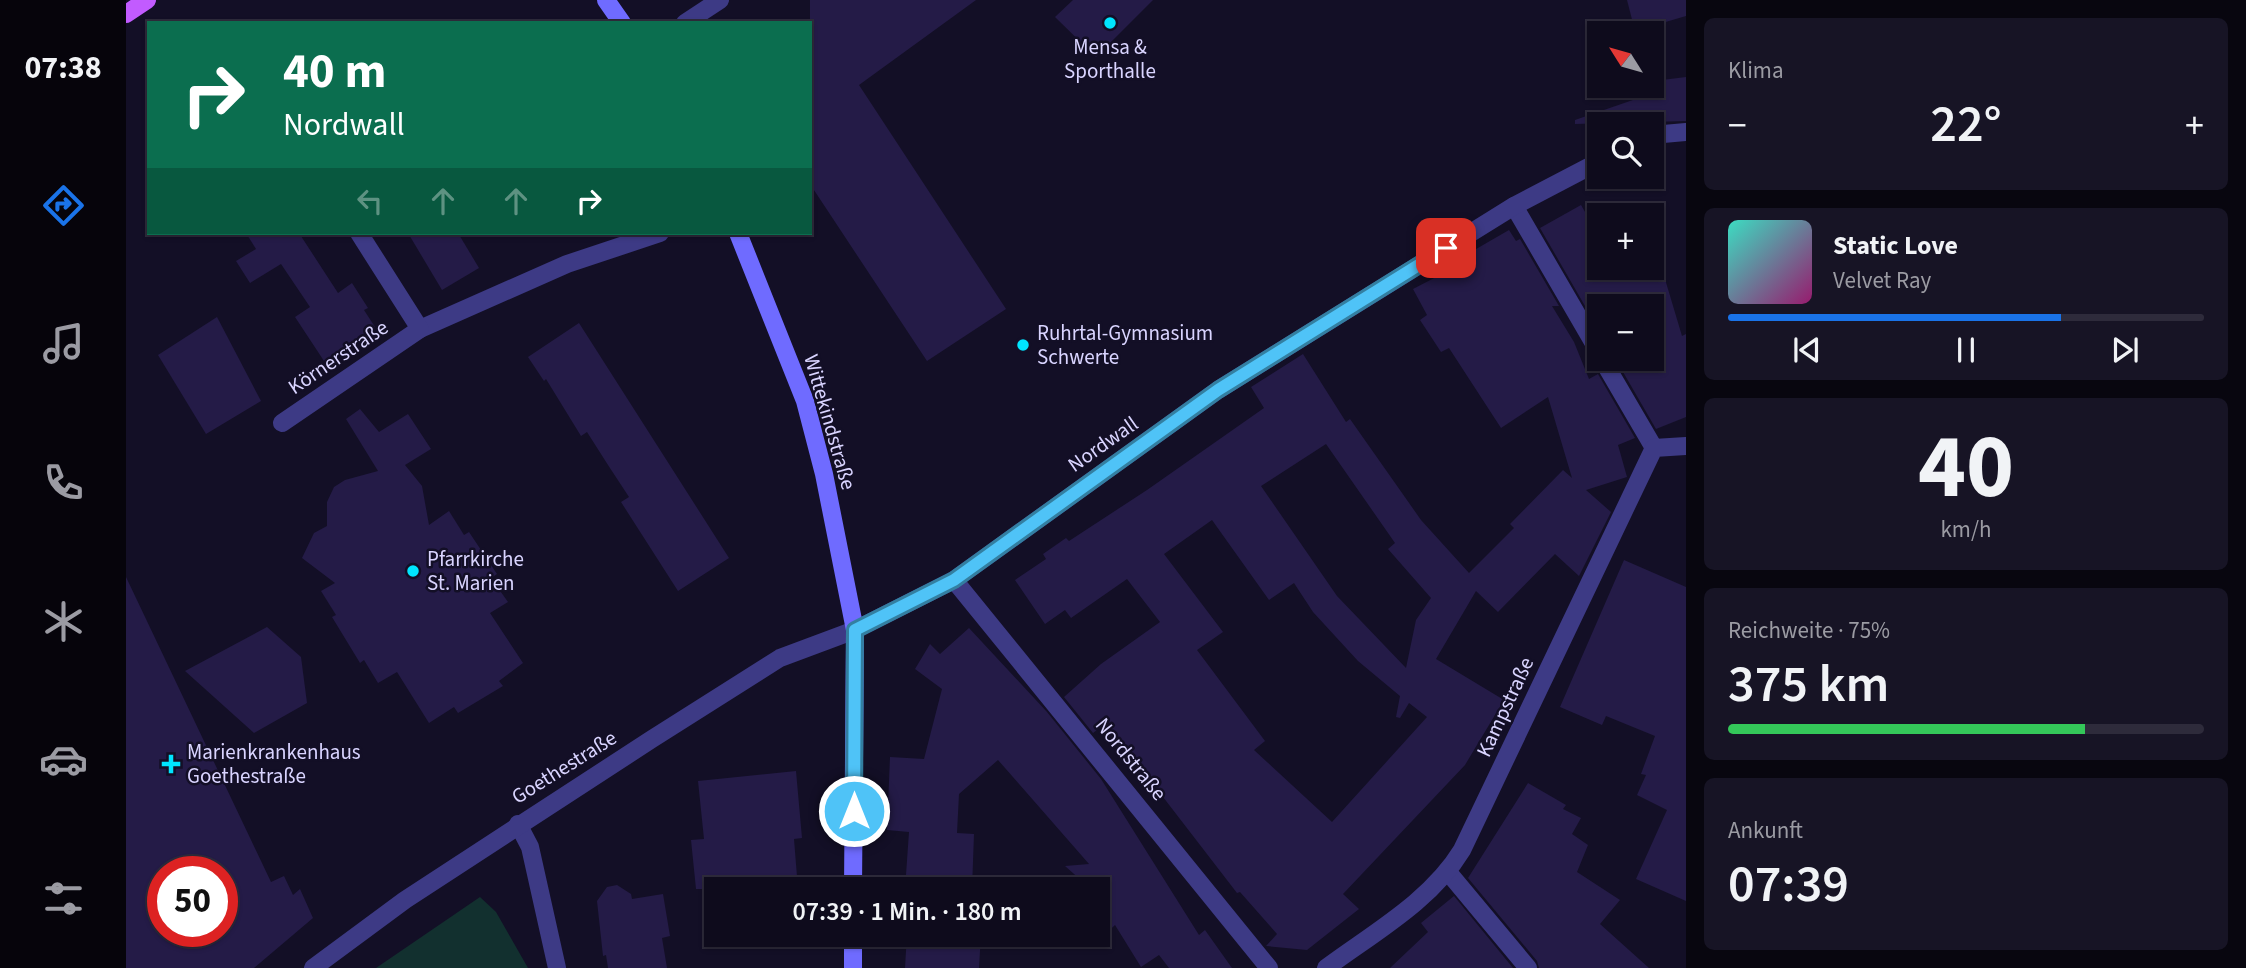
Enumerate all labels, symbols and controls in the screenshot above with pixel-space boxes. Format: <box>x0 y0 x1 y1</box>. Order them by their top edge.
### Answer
marker: Mensa & Sporthalle <box>1102 15 1118 31</box>
north arrow <box>1587 21 1664 98</box>
map controls <box>1587 21 1664 371</box>
place label: Mensa & Sporthalle <box>1064 32 1156 86</box>
text: 40 m <box>283 37 387 107</box>
text: 07:38 <box>24 45 102 91</box>
icon: right <box>168 49 259 140</box>
text: Klima <box>1728 54 1784 87</box>
text: 22° <box>1930 88 2002 162</box>
text: − <box>1728 99 1747 153</box>
text: + <box>2185 99 2204 153</box>
text: Nordwall <box>283 102 405 148</box>
button: search <box>1587 112 1664 189</box>
icon: directions <box>39 181 88 230</box>
icon: left <box>351 182 389 220</box>
icon: ahead <box>424 182 462 220</box>
icon: ahead <box>497 182 535 220</box>
icon: right <box>570 182 608 220</box>
button: + <box>1587 203 1664 280</box>
pin <box>1416 218 1476 278</box>
text: Static Love <box>1833 227 1958 264</box>
icon: arrive <box>1427 229 1465 267</box>
text: Velvet Ray <box>1833 264 1931 297</box>
button: − <box>1587 294 1664 371</box>
street label: Körnerstraße <box>282 312 394 402</box>
place label: Ruhrtal-Gymnasium Schwerte <box>1037 318 1213 372</box>
icon: music <box>39 319 88 368</box>
icon: previous <box>1788 331 1826 369</box>
icon: pause <box>1947 331 1985 369</box>
icon: next <box>2106 331 2144 369</box>
marker: Ruhrtal-Gymnasium Schwerte <box>1015 337 1031 353</box>
street label: Wittekindstraße <box>796 351 864 493</box>
text: 40 <box>1918 403 2014 532</box>
street label: Nordwall <box>1062 409 1144 479</box>
icon: phone <box>39 458 88 507</box>
text: km/h <box>1940 513 1992 546</box>
place label: Pfarrkirche St. Marien <box>427 544 524 598</box>
marker: Pfarrkirche St. Marien <box>405 563 421 579</box>
icon: climate <box>39 597 88 646</box>
text: Reichweite · 75% <box>1728 614 1890 647</box>
text: 375 km <box>1728 648 1889 722</box>
street label: Kampstraße <box>1469 652 1541 762</box>
street label: Nordstraße <box>1088 711 1174 807</box>
street label: Goethestraße <box>506 723 622 811</box>
icon: car <box>39 735 88 784</box>
place label: Marienkrankenhaus Goethestraße <box>187 737 361 791</box>
marker: Marienkrankenhaus Goethestraße <box>161 754 181 774</box>
position arrow <box>817 774 891 848</box>
text: Ankunft <box>1728 814 1803 847</box>
text: 07:39 <box>1728 848 1849 922</box>
speed limit sign: 50 <box>147 856 238 947</box>
icon: filters <box>39 874 88 923</box>
text: 07:39 · 1 Min. · 180 m <box>792 893 1022 930</box>

